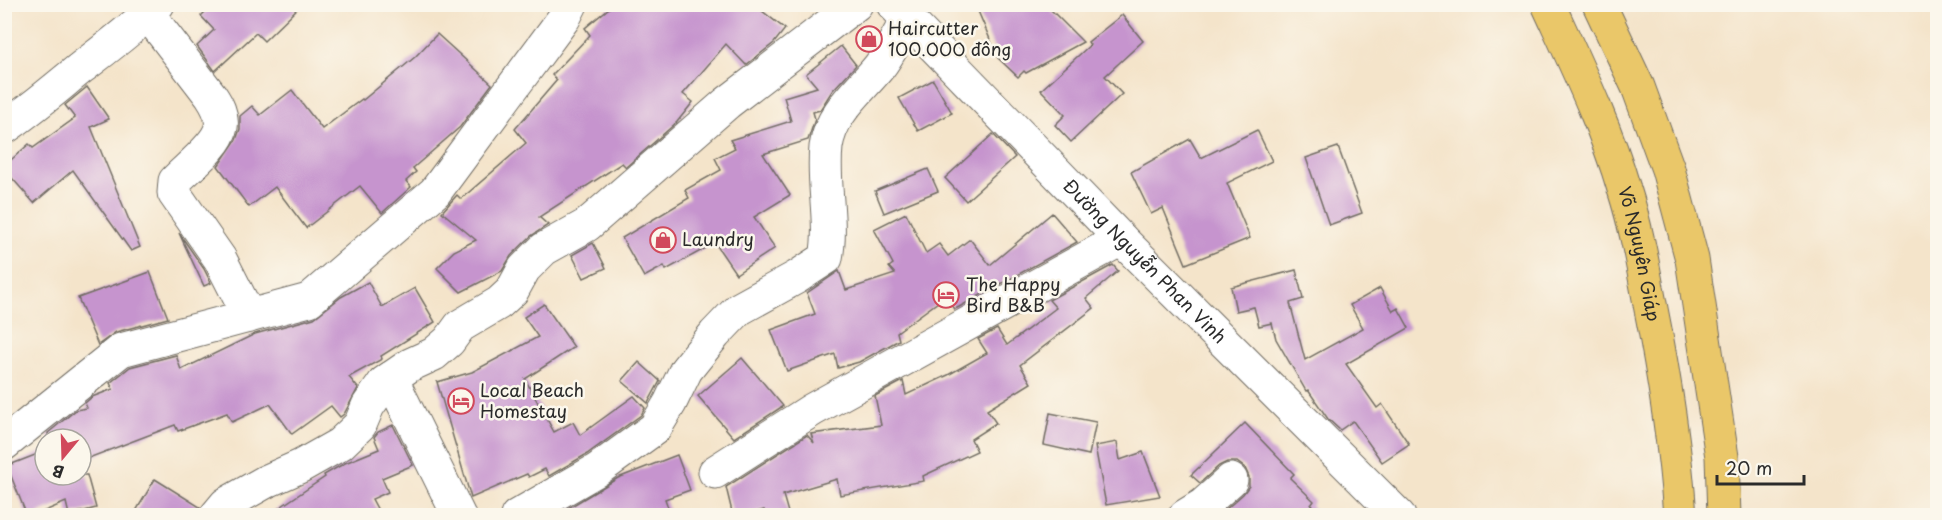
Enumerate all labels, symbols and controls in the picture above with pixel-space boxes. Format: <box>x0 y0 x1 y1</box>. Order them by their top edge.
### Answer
place label: Haircutter 100.000 đông <box>888 14 1012 62</box>
shop icon: Haircutter 100.000 đông <box>854 24 884 54</box>
street label: Đường Nguyễn Phan Vinh <box>1058 172 1233 349</box>
street label: Võ Nguyên Giáp <box>1612 183 1668 324</box>
shop icon: Laundry <box>648 225 678 255</box>
place label: Laundry <box>682 225 754 252</box>
place label: The Happy Bird B&B <box>966 270 1061 318</box>
hotel icon: The Happy Bird B&B <box>931 280 961 310</box>
place label: Local Beach Homestay <box>480 376 584 424</box>
hotel icon: Local Beach Homestay <box>446 386 476 416</box>
north arrow <box>33 427 93 487</box>
scale bar <box>1717 448 1804 486</box>
text: 20 m <box>1726 454 1772 481</box>
text: B <box>49 459 67 485</box>

